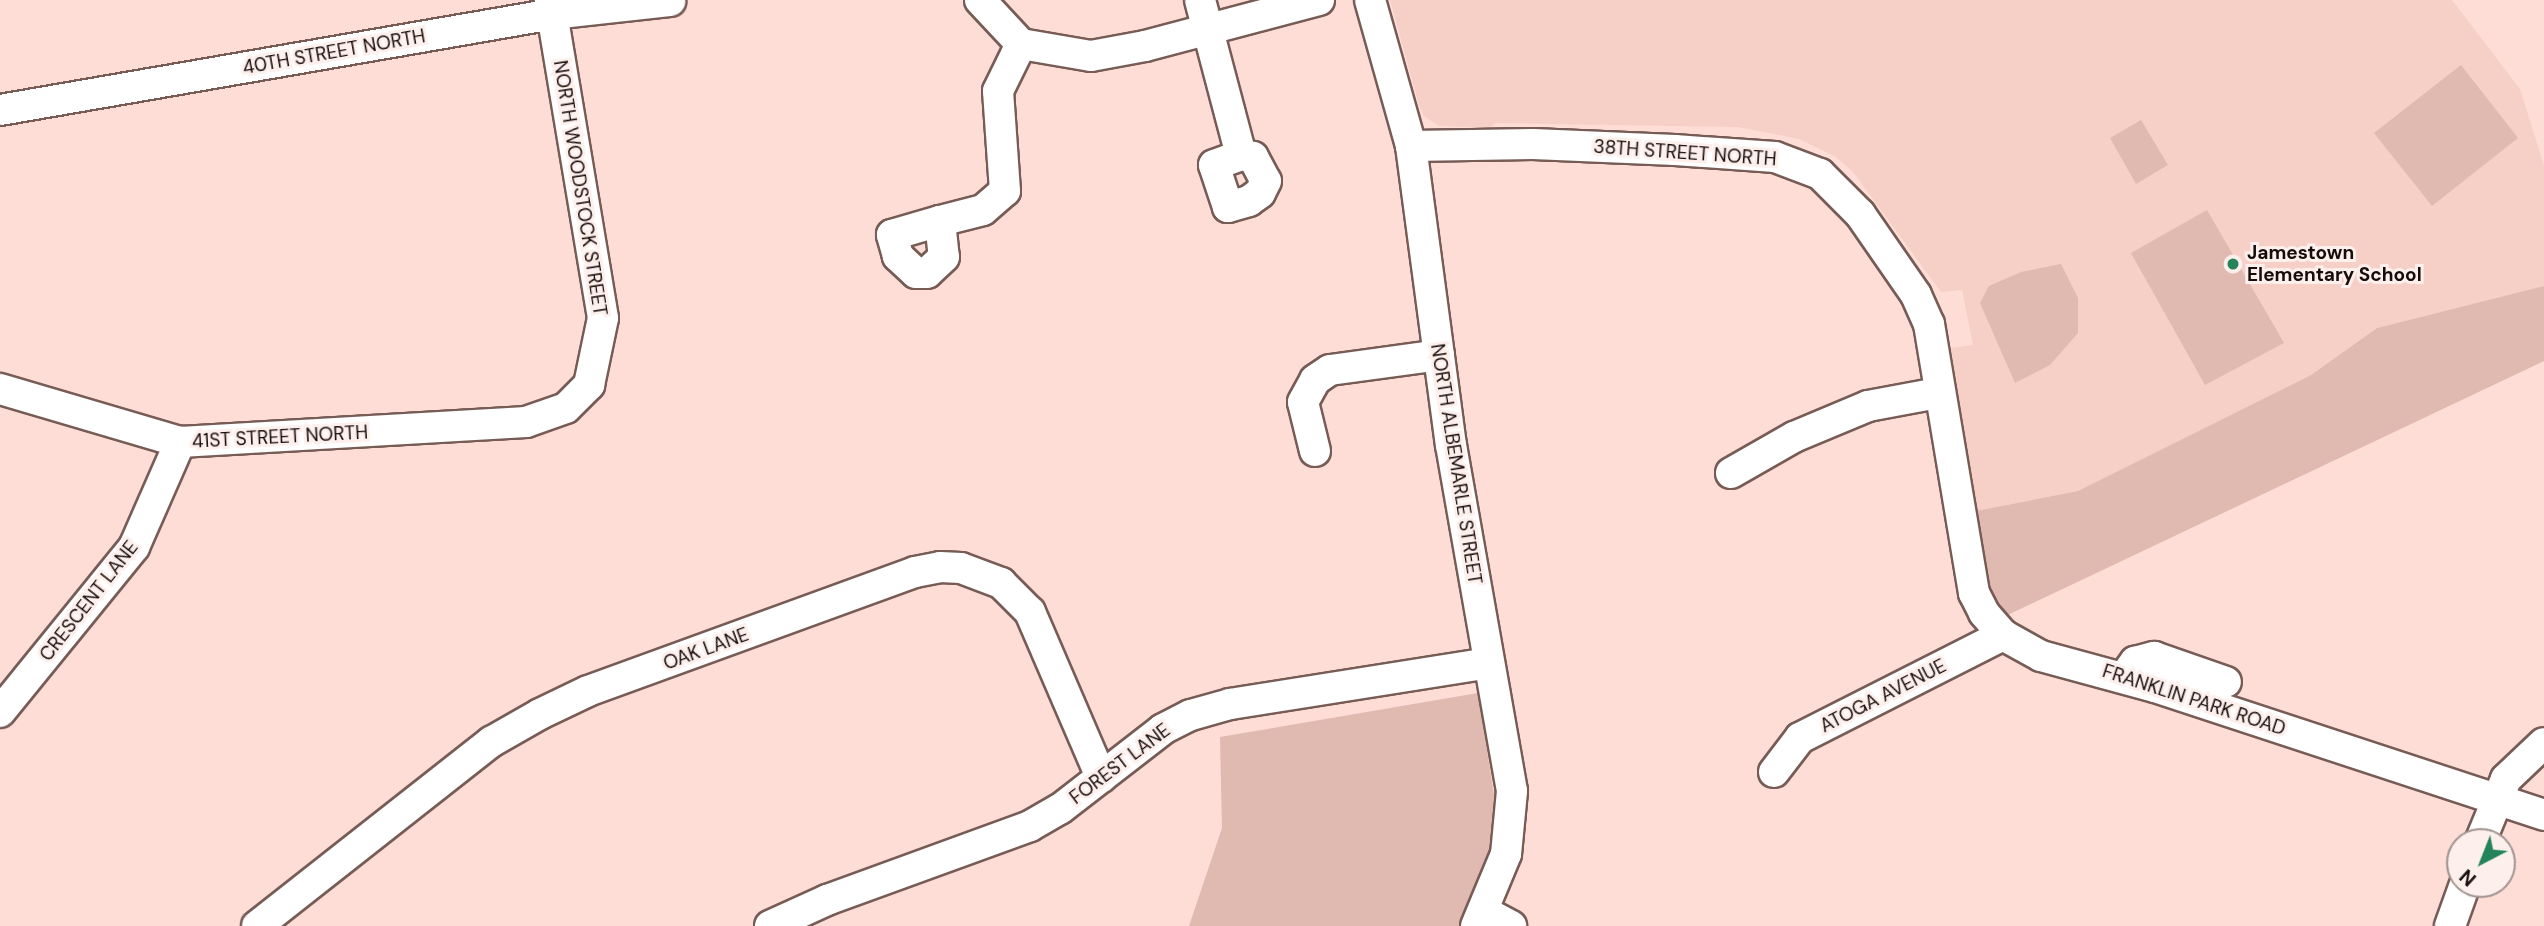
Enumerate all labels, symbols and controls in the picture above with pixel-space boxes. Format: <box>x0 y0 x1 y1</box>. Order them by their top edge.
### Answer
street label: 40TH STREET NORTH <box>241 25 427 79</box>
street label: NORTH WOODSTOCK STREET <box>549 59 611 317</box>
street label: 38TH STREET NORTH <box>1593 135 1777 171</box>
place label: Jamestown Elementary School <box>2247 242 2422 286</box>
marker: Jamestown Elementary School <box>2225 256 2241 272</box>
street label: NORTH ALBEMARLE STREET <box>1426 342 1486 586</box>
street label: 41ST STREET NORTH <box>191 421 369 453</box>
street label: CRESCENT LANE <box>35 536 143 666</box>
street label: OAK LANE <box>660 623 752 675</box>
street label: ATOGA AVENUE <box>1816 654 1950 738</box>
street label: FRANKLIN PARK ROAD <box>2100 660 2288 740</box>
street label: FOREST LANE <box>1065 719 1175 809</box>
north arrow <box>2446 828 2516 898</box>
text: N <box>2454 864 2481 891</box>

